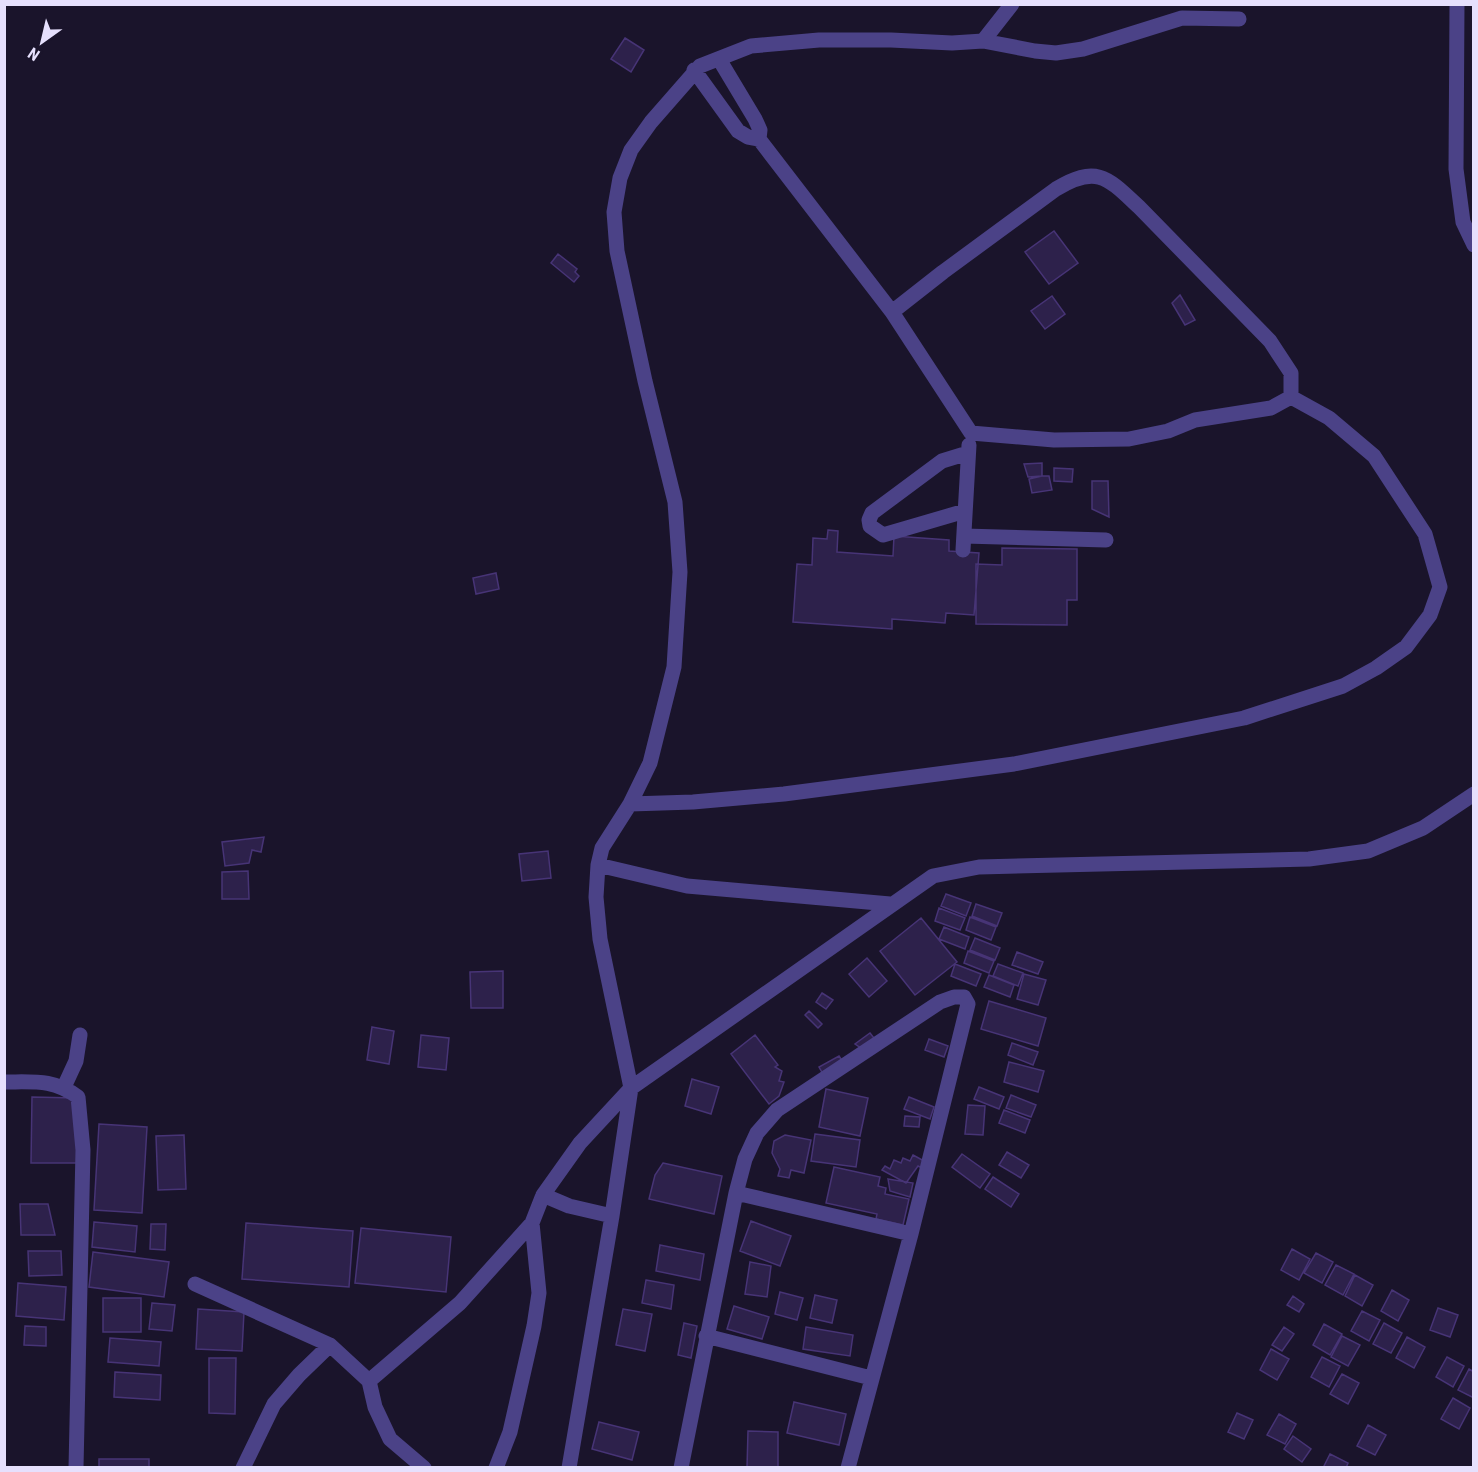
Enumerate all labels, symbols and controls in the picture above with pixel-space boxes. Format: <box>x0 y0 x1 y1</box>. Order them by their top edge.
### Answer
north arrow <box>12 12 72 72</box>
text: N <box>25 43 43 65</box>

